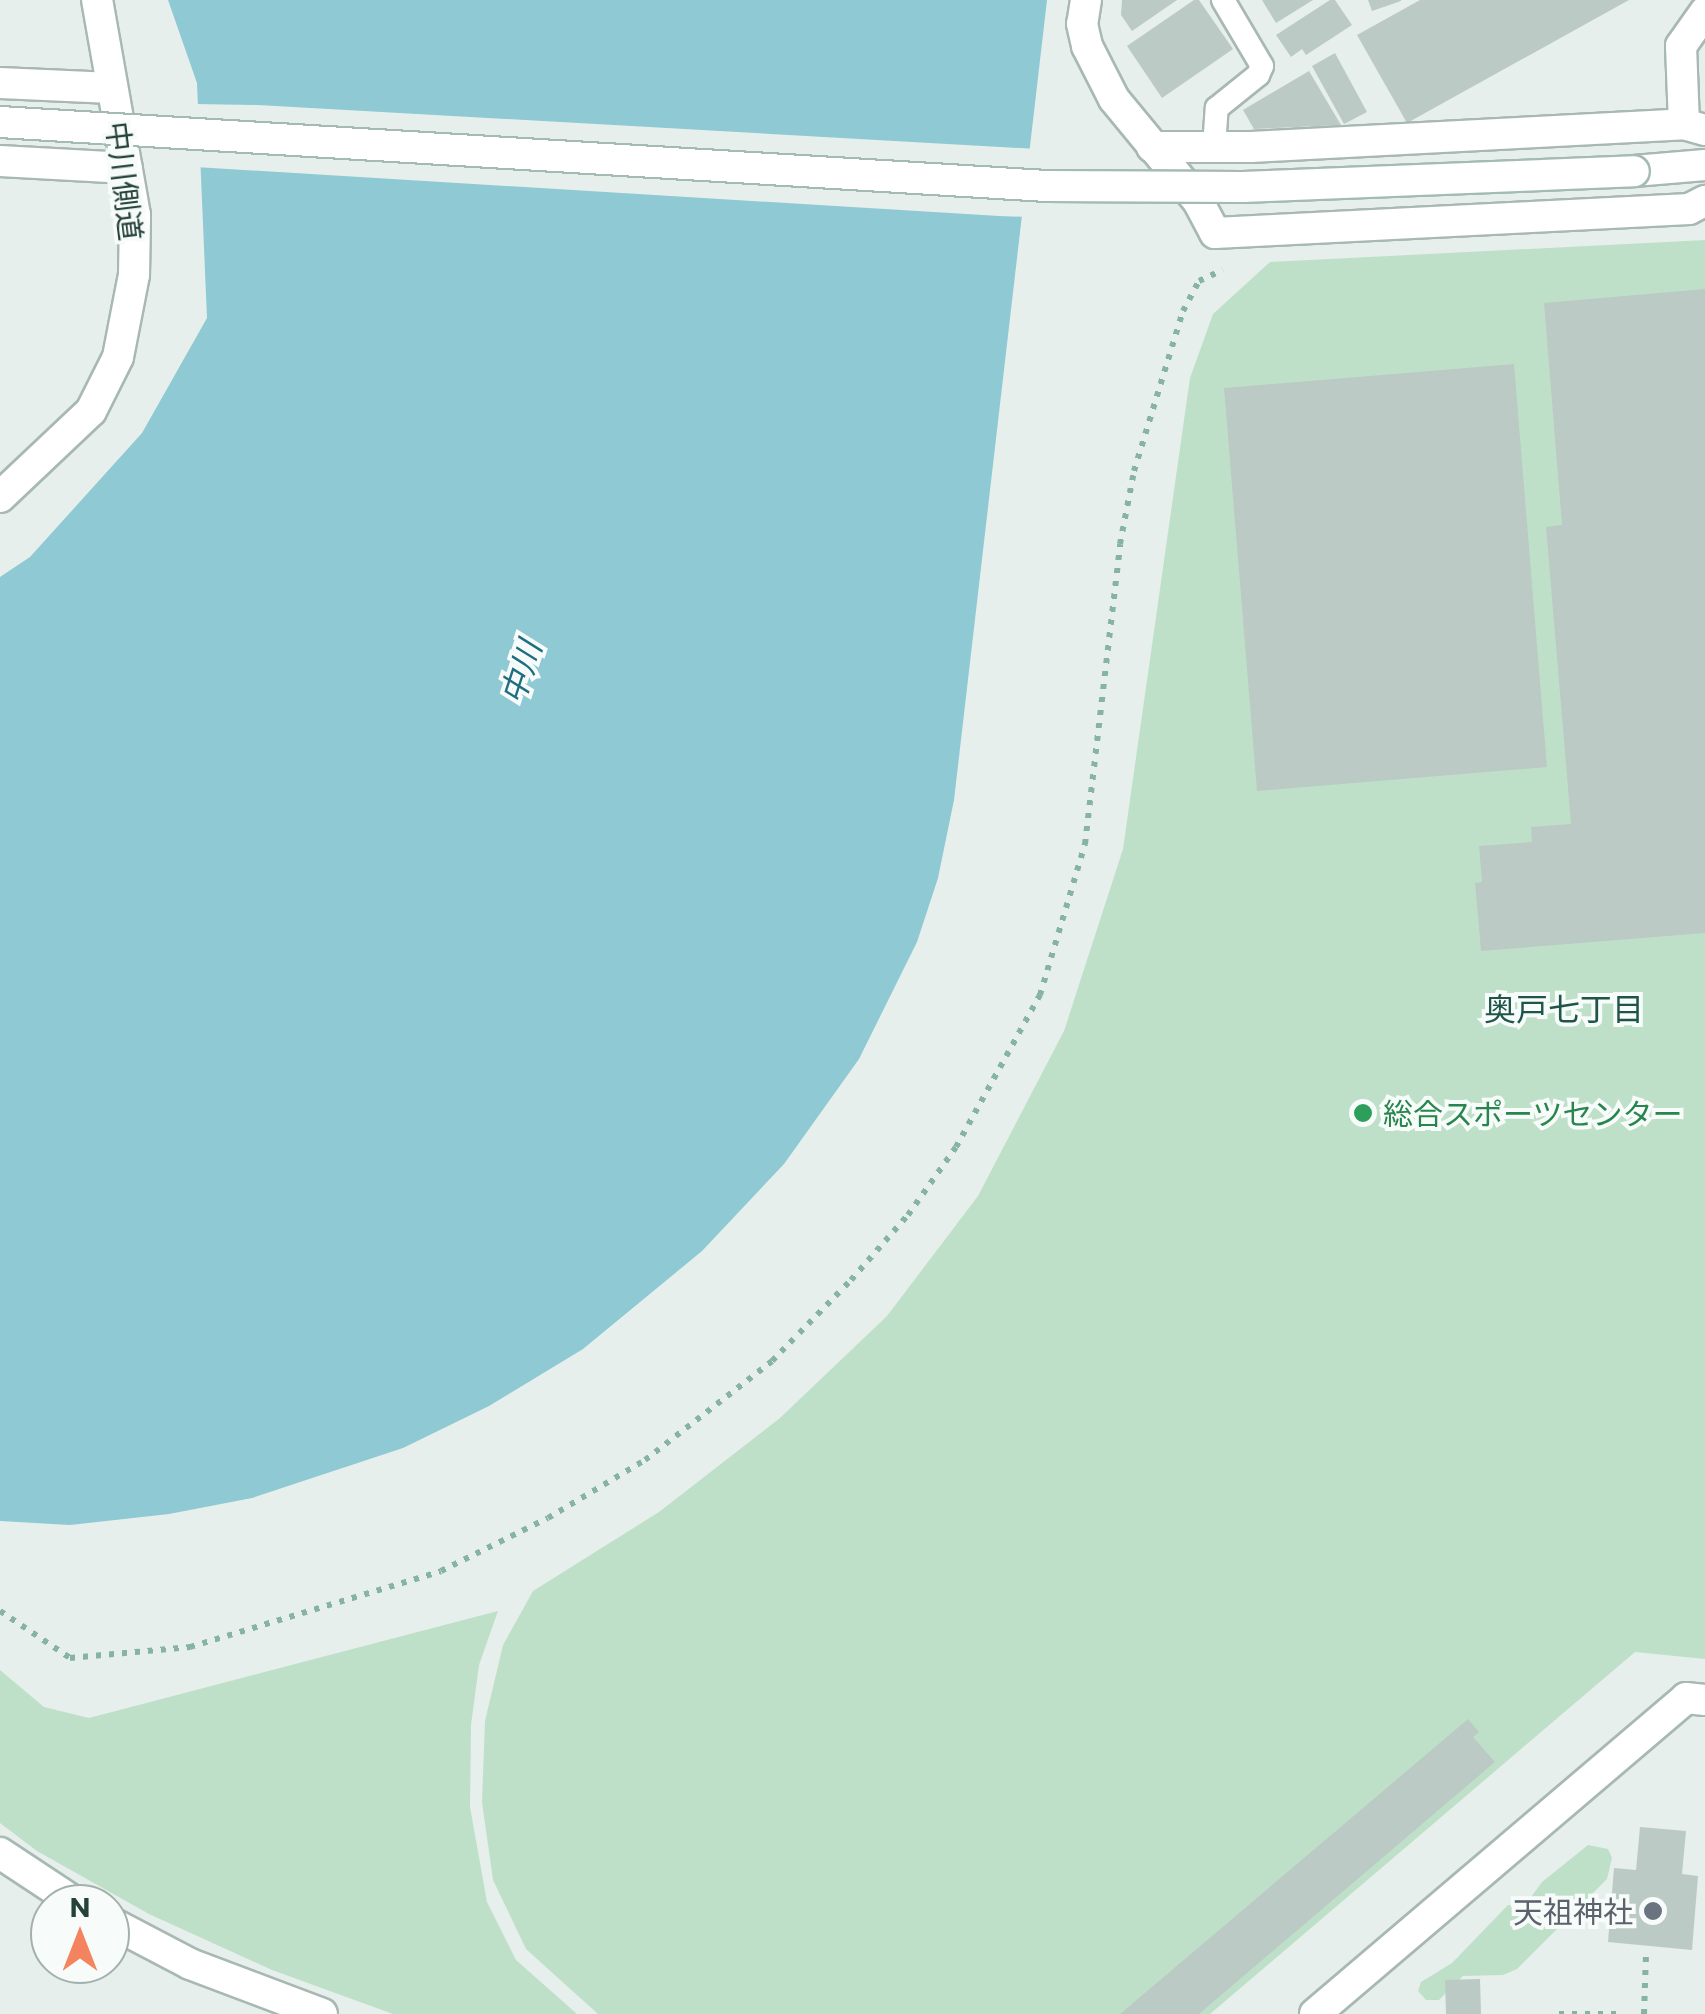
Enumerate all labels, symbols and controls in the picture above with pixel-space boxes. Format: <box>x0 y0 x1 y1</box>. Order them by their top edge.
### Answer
street label: 中川側道 <box>100 119 150 243</box>
water label: 中川 <box>492 636 548 708</box>
district label: 奥戸七丁目 <box>1484 989 1644 1027</box>
place label: 総合スポーツセンター <box>1383 1095 1683 1131</box>
marker: 総合スポーツセンター <box>1352 1102 1374 1124</box>
north arrow <box>30 1884 130 1984</box>
text: N <box>70 1889 91 1923</box>
place label: 天祖神社 <box>1513 1893 1633 1929</box>
marker: 天祖神社 <box>1642 1900 1664 1922</box>

